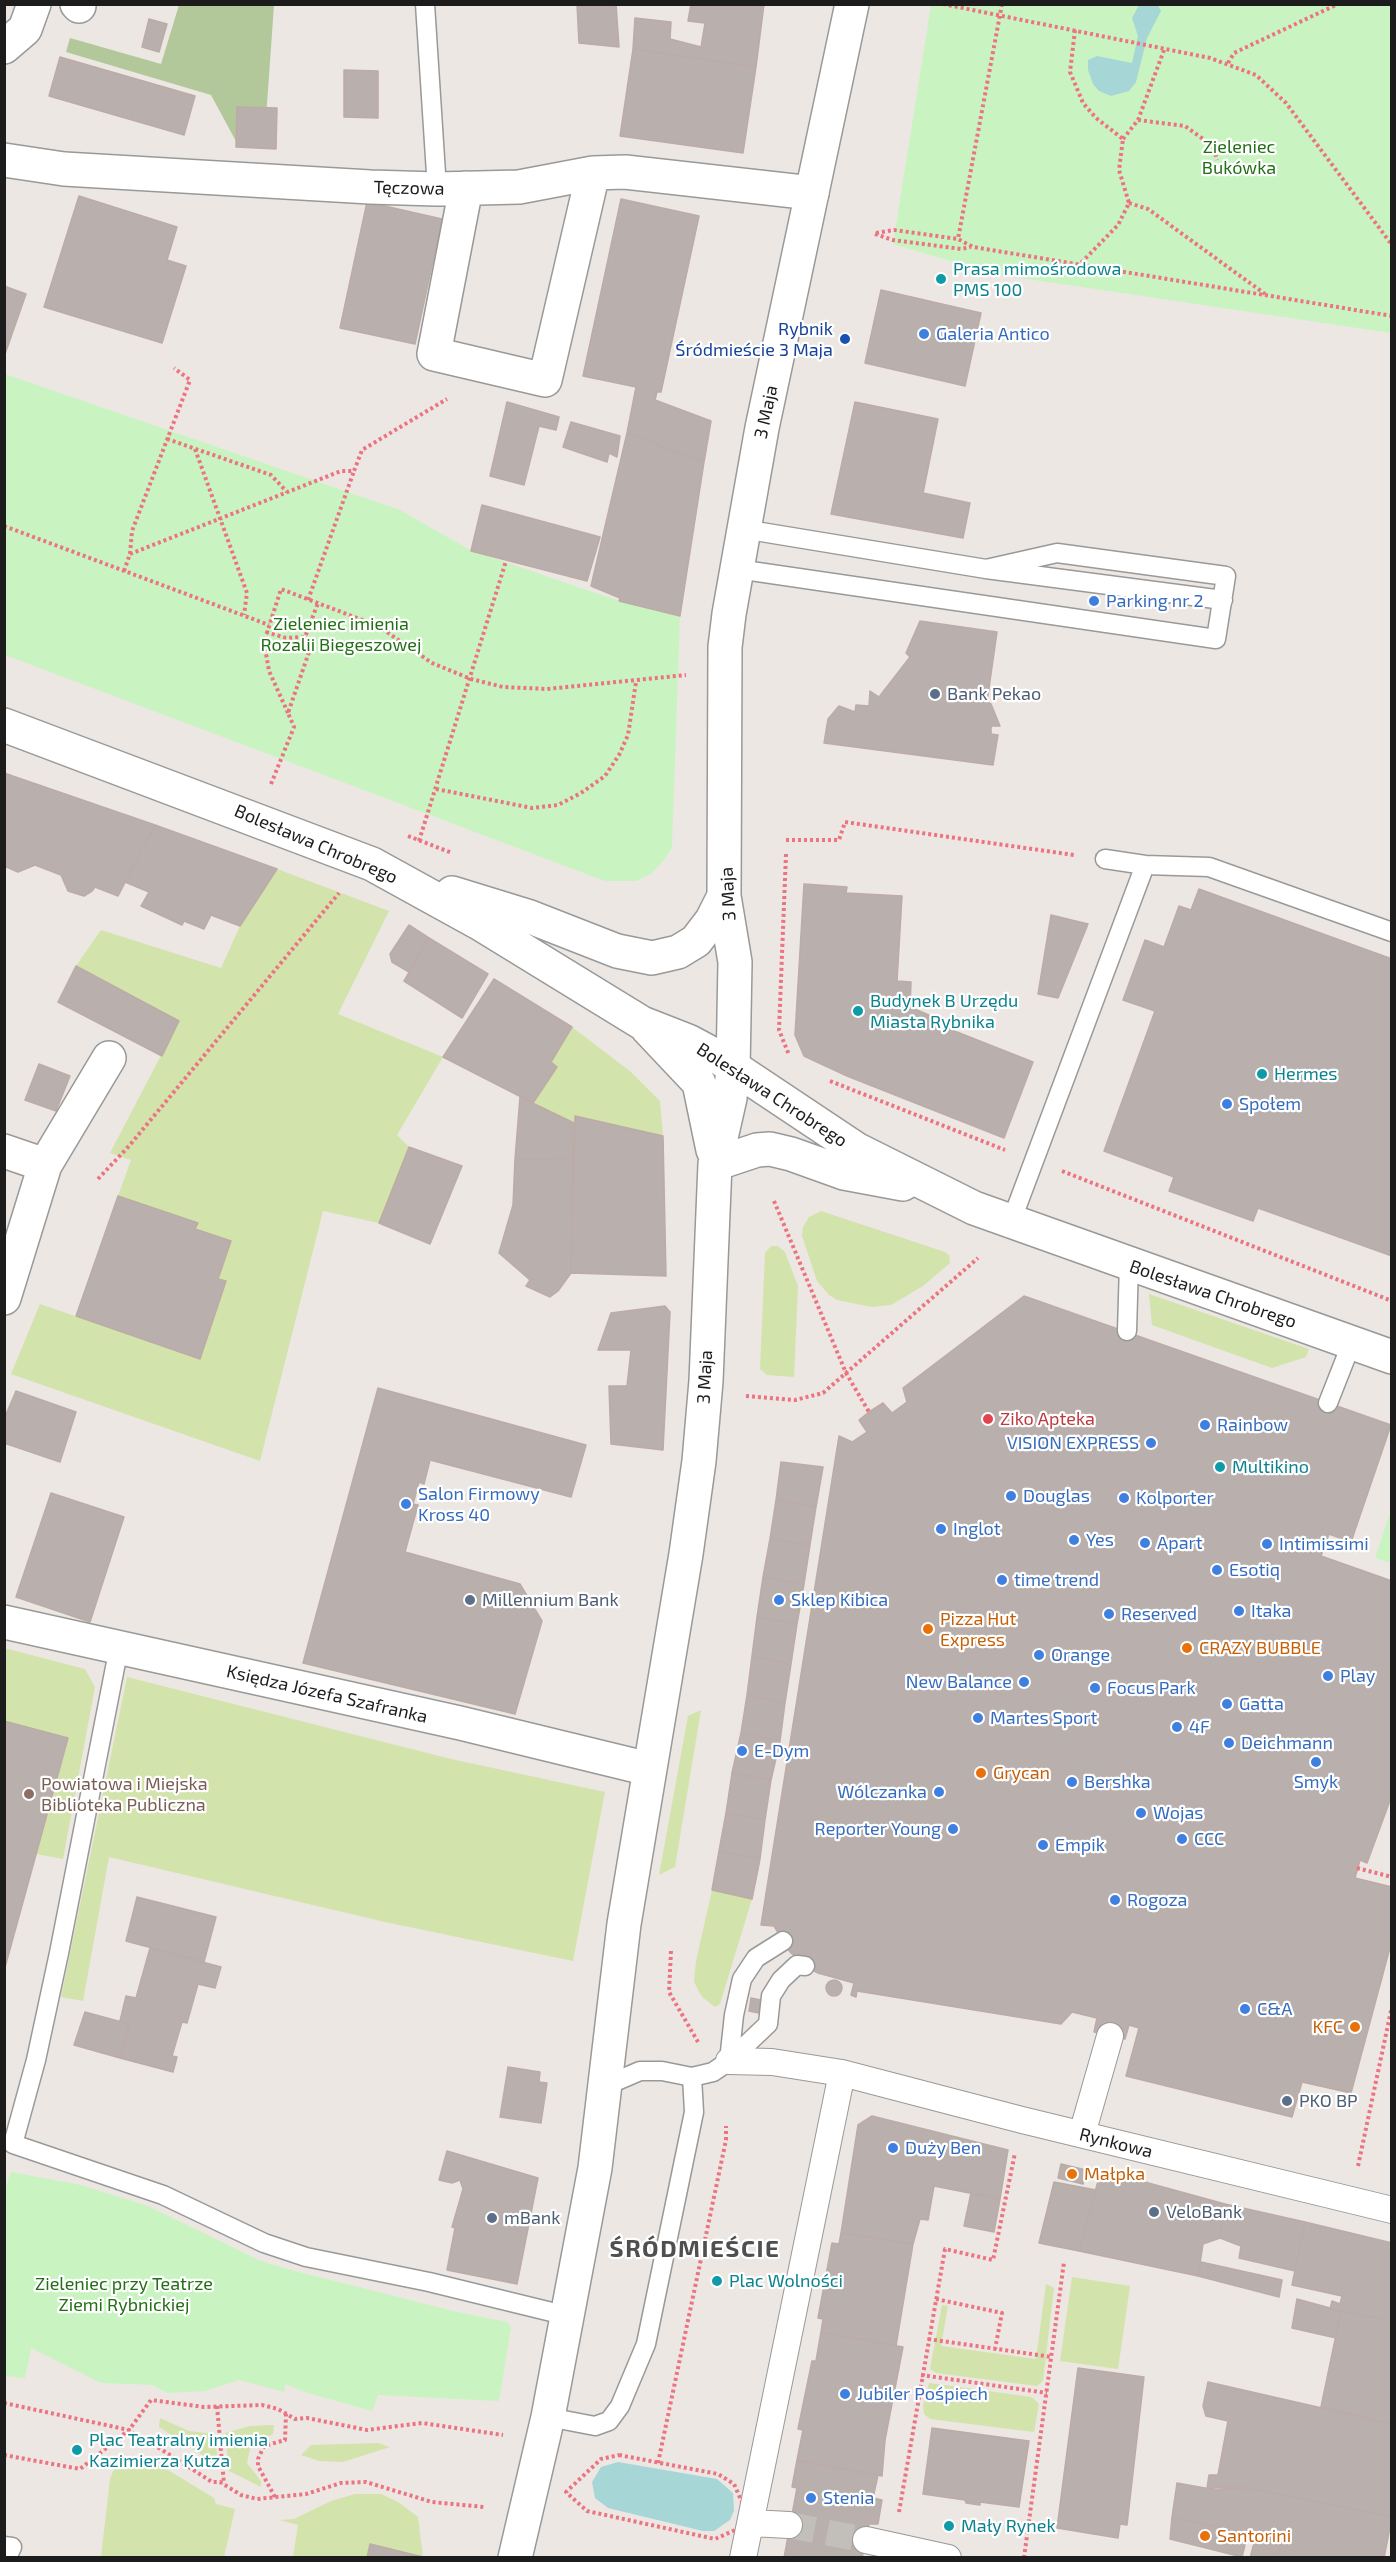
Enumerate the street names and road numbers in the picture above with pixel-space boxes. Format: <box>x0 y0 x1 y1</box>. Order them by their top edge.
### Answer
street label: Tęczowa <box>373 177 445 199</box>
street label: 3 Maja <box>750 383 782 441</box>
street label: Bolesława Chrobrego <box>231 800 401 888</box>
street label: 3 Maja <box>716 866 740 922</box>
street label: Bolesława Chrobrego <box>693 1038 851 1152</box>
street label: Bolesława Chrobrego <box>1127 1255 1299 1333</box>
street label: 3 Maja <box>693 1349 717 1405</box>
street label: Księdza Józefa Szafranka <box>224 1660 430 1728</box>
street label: Rynkowa <box>1077 2123 1155 2163</box>

